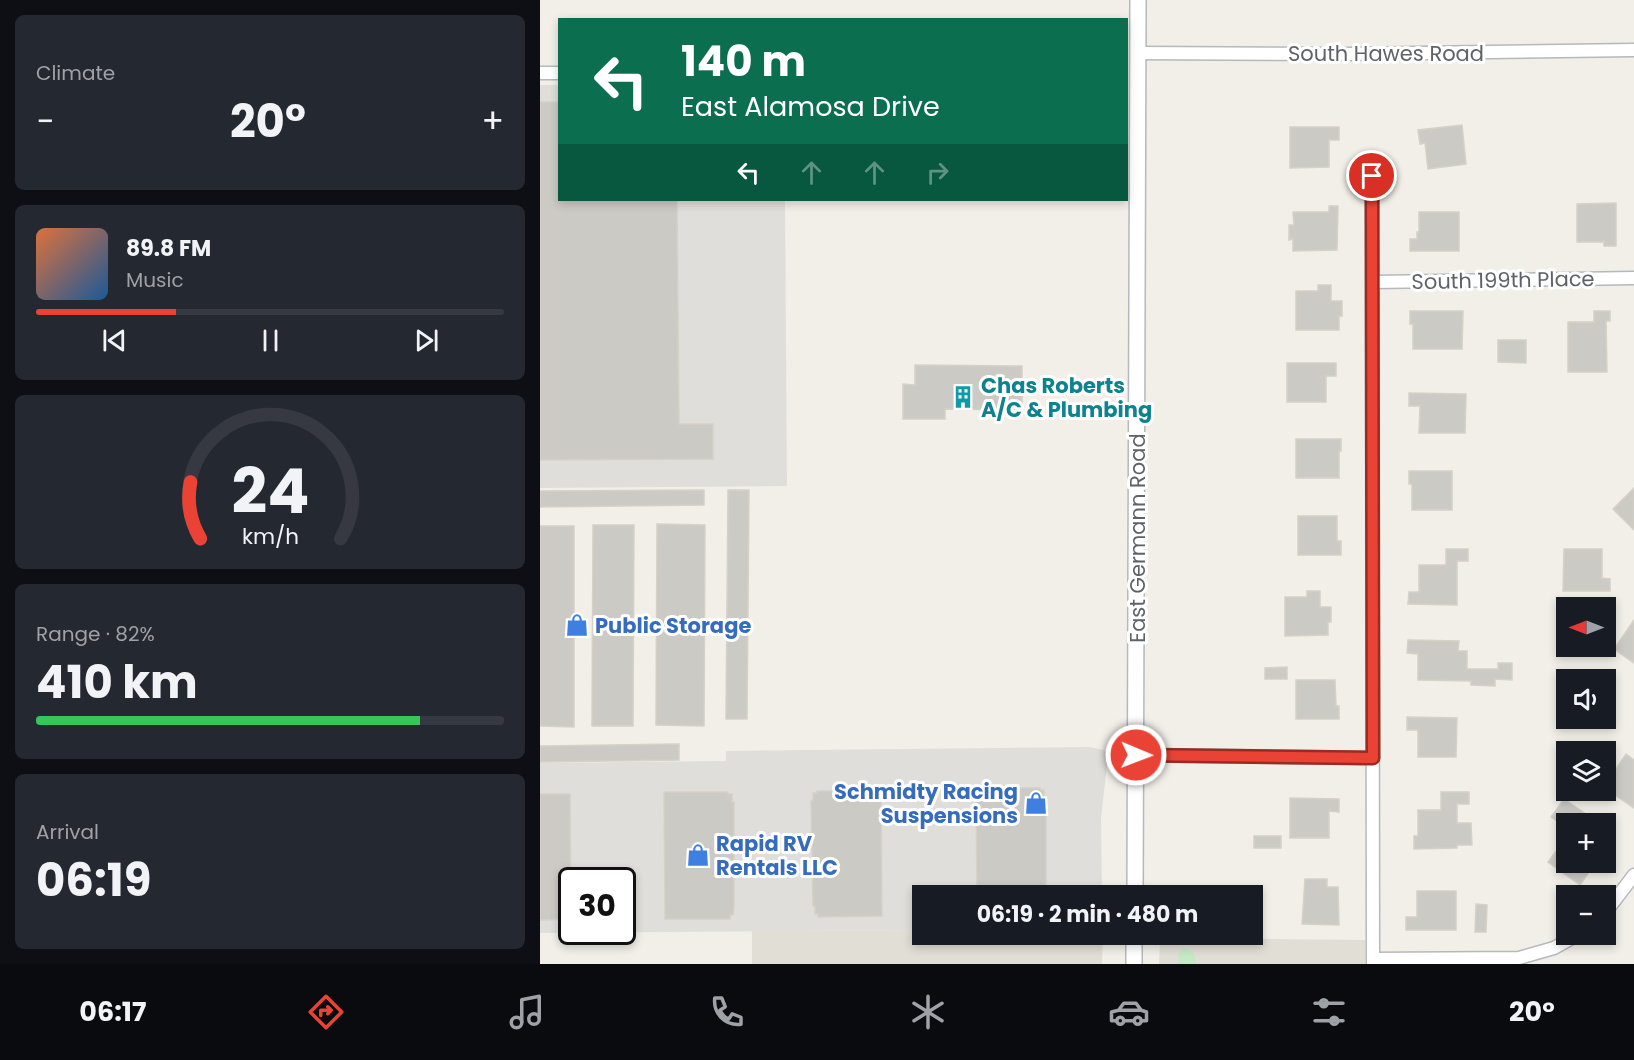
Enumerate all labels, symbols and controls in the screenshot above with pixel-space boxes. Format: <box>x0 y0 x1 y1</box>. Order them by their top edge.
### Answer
text: 140 m <box>681 32 806 91</box>
street label: South Hawes Road <box>1288 39 1484 68</box>
icon: left <box>582 42 660 120</box>
text: Climate <box>36 59 115 87</box>
text: East Alamosa Drive <box>681 88 940 125</box>
text: 20° <box>230 90 306 153</box>
text: − <box>36 98 54 145</box>
text: + <box>481 98 504 145</box>
pin <box>1346 150 1397 201</box>
icon: left <box>732 156 765 189</box>
icon: ahead <box>795 156 828 189</box>
icon: ahead <box>858 156 891 189</box>
icon: right <box>921 156 954 189</box>
icon: arrive <box>1355 159 1388 192</box>
text: 89.8 FM <box>126 233 211 264</box>
street label: South 199th Place <box>1411 264 1595 296</box>
text: Music <box>126 266 184 294</box>
icon: previous <box>98 324 131 357</box>
icon: pause <box>254 324 287 357</box>
icon: next <box>410 324 443 357</box>
place label: Chas Roberts A/C & Plumbing <box>981 371 1152 424</box>
building icon: Chas Roberts A/C & Plumbing <box>950 384 976 410</box>
street label: East Germann Road <box>1123 433 1152 643</box>
text: 24 <box>231 447 309 535</box>
text: km/h <box>241 521 299 552</box>
north arrow <box>1556 597 1616 657</box>
map controls <box>1556 597 1616 945</box>
place label: Public Storage <box>595 611 751 640</box>
shop icon: Public Storage <box>564 612 590 638</box>
text: Range · 82% <box>36 620 155 648</box>
text: 410 km <box>36 651 198 714</box>
button: sound <box>1556 669 1616 729</box>
position arrow <box>1104 723 1168 787</box>
button: layers <box>1556 741 1616 801</box>
place label: Schmidty Racing Suspensions <box>834 777 1018 830</box>
shop icon: Schmidty Racing Suspensions <box>1023 790 1049 816</box>
button: + <box>1556 813 1616 873</box>
text: Arrival <box>36 818 99 846</box>
place label: Rapid RV Rentals LLC <box>716 829 838 882</box>
shop icon: Rapid RV Rentals LLC <box>685 842 711 868</box>
text: 06:19 <box>36 849 151 912</box>
speed limit sign: 30 <box>558 867 636 945</box>
button: − <box>1556 885 1616 945</box>
text: 06:19 · 2 min · 480 m <box>977 899 1198 930</box>
icon: directions <box>305 991 347 1033</box>
icon: music <box>506 991 548 1033</box>
icon: phone <box>706 991 748 1033</box>
icon: climate <box>907 991 949 1033</box>
icon: car <box>1108 991 1150 1033</box>
icon: filters <box>1308 991 1350 1033</box>
text: 06:17 <box>79 993 146 1030</box>
text: 20° <box>1509 993 1555 1030</box>

